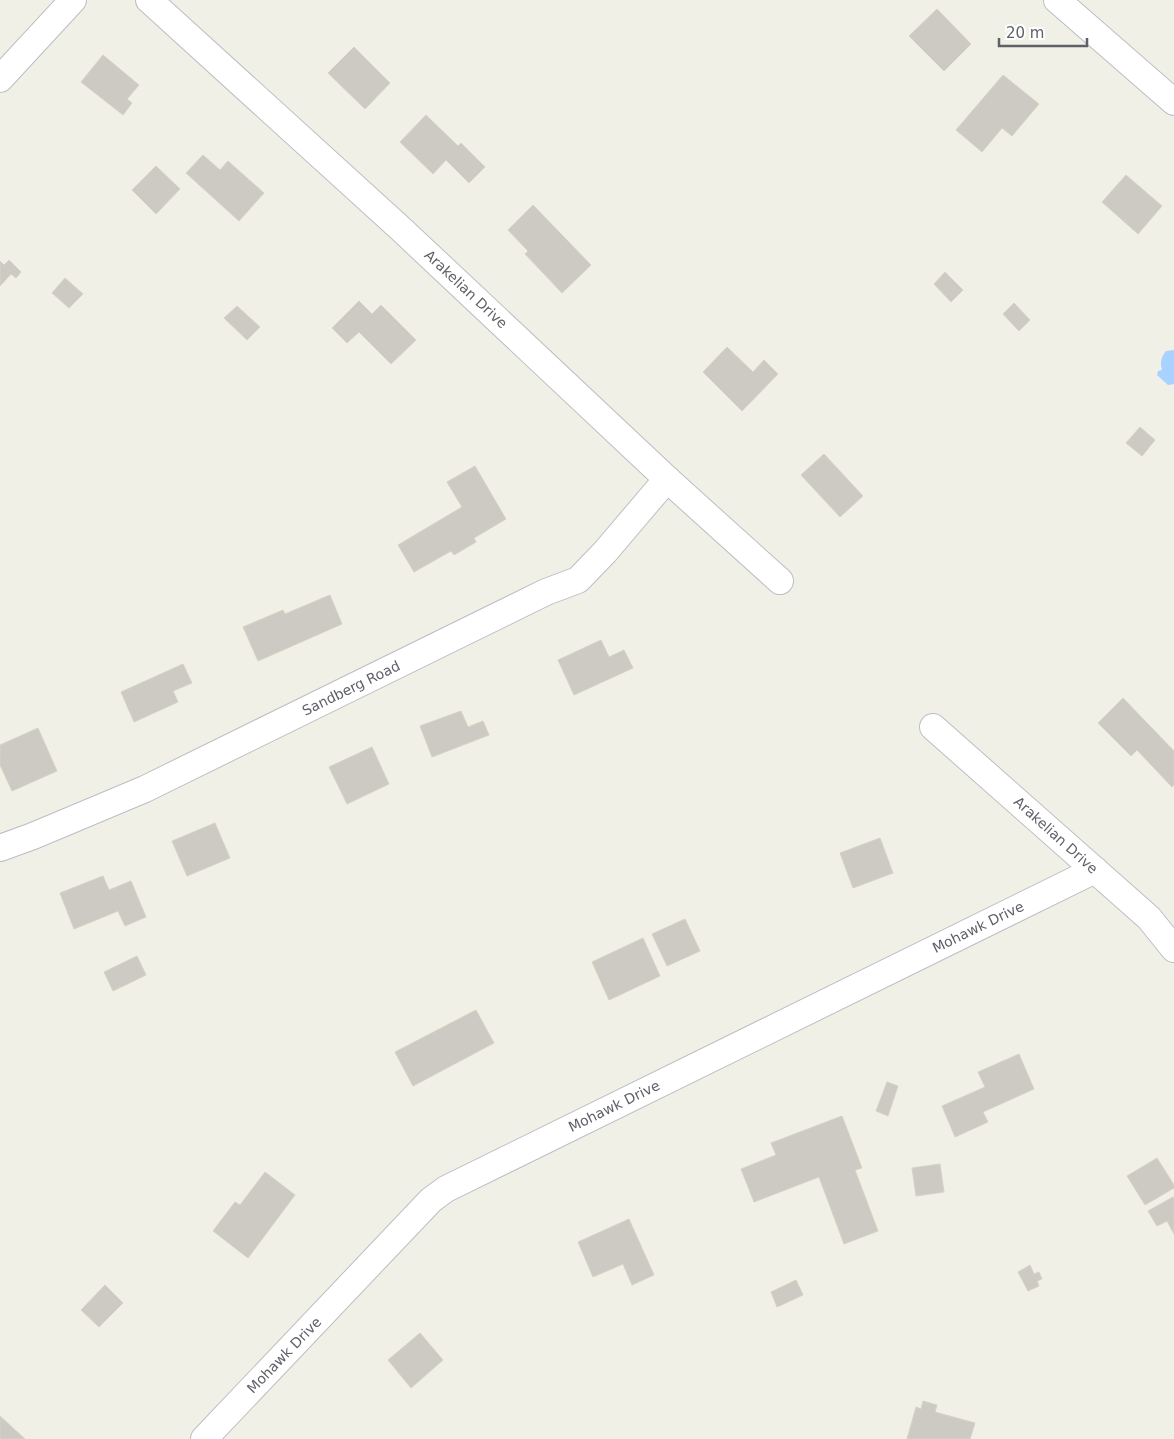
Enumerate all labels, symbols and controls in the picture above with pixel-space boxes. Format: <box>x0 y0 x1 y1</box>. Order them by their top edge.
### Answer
scale bar <box>999 15 1086 47</box>
text: 20 m <box>1006 24 1044 42</box>
street label: Arakelian Drive <box>421 247 511 331</box>
street label: Sandberg Road <box>300 657 402 719</box>
street label: Arakelian Drive <box>1011 793 1101 877</box>
street label: Mohawk Drive <box>930 898 1026 956</box>
street label: Mohawk Drive <box>566 1077 662 1135</box>
street label: Mohawk Drive <box>244 1314 324 1396</box>

